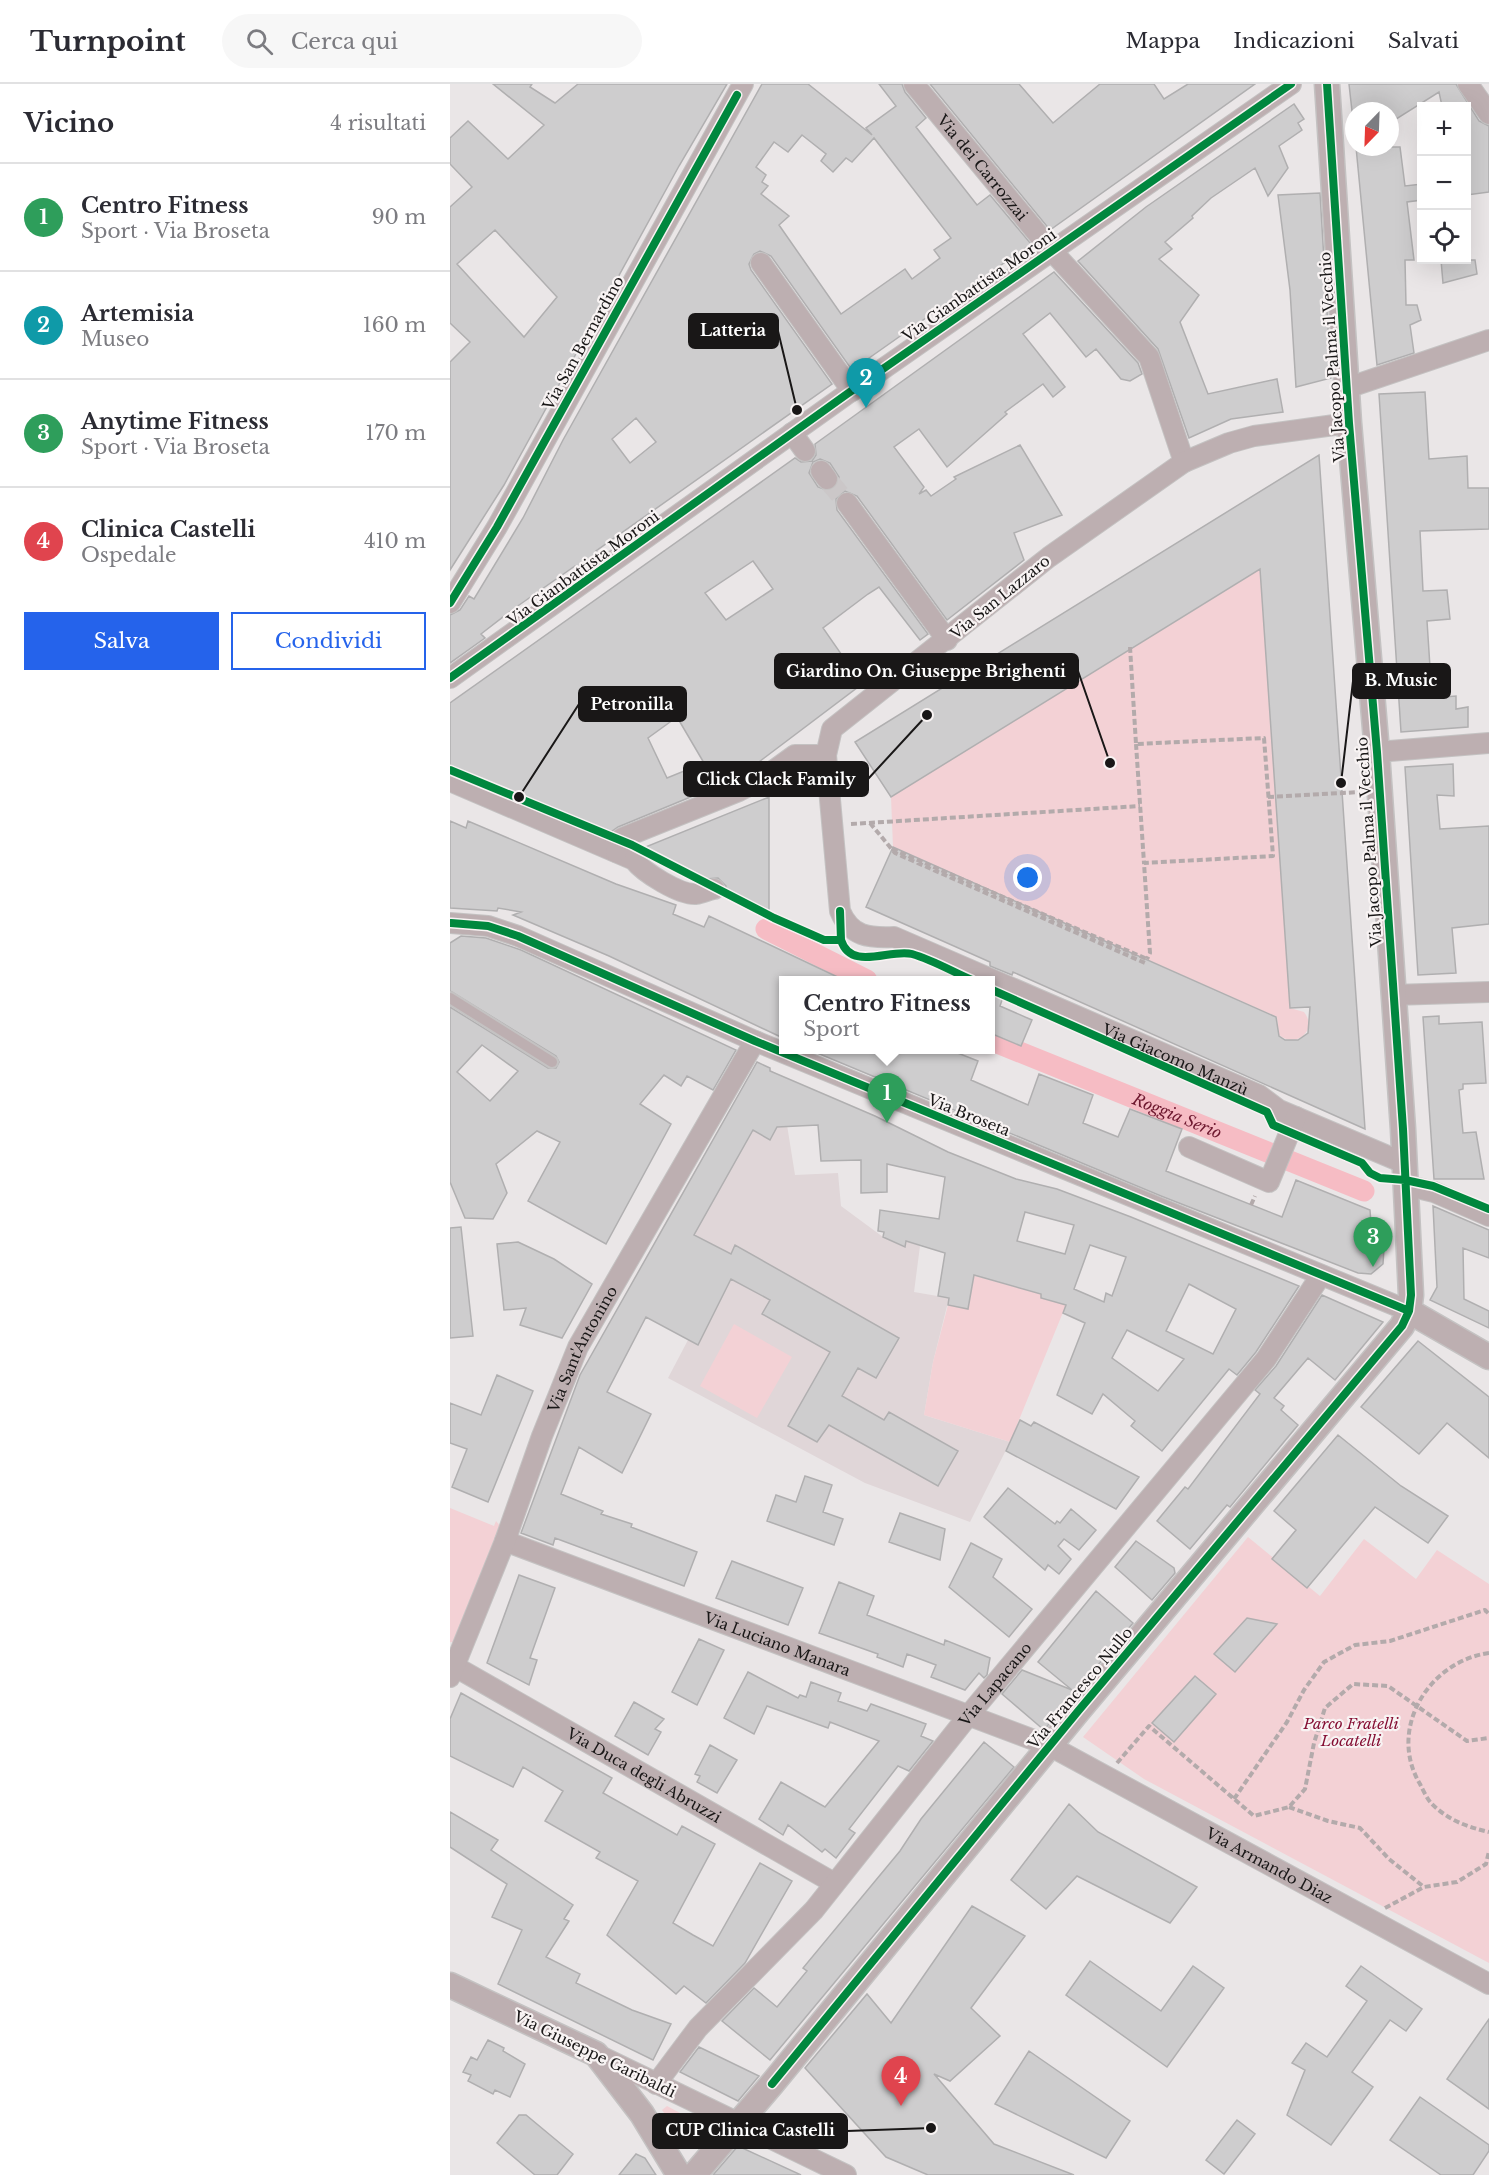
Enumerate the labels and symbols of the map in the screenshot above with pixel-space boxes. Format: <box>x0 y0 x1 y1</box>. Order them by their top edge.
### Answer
north arrow <box>1345 102 1399 156</box>
street label: Via dei Carrozzai <box>933 110 1032 224</box>
street label: Via Gianbattista Moroni <box>898 225 1060 346</box>
street label: Via Jacopo Palma il Vecchio <box>1315 251 1349 464</box>
street label: Via San Bernardino <box>538 273 628 414</box>
callout: Latteria <box>689 314 778 348</box>
text: Latteria <box>700 320 766 340</box>
pin: 2 <box>846 358 886 408</box>
street label: Via Gianbattista Moroni <box>502 506 663 630</box>
street label: Via San Lazzaro <box>946 551 1054 644</box>
callout: Giardino On. Giuseppe Brighenti <box>775 654 1078 688</box>
text: Giardino On. Giuseppe Brighenti <box>786 661 1066 681</box>
callout: B. Music <box>1353 664 1450 698</box>
text: B. Music <box>1365 670 1437 690</box>
callout: Petronilla <box>579 687 686 721</box>
text: Petronilla <box>591 694 673 714</box>
street label: Via Jacopo Palma il Vecchio <box>1352 736 1386 949</box>
callout: Click Clack Family <box>684 762 868 796</box>
text: Click Clack Family <box>696 769 856 789</box>
your location <box>1013 863 1042 892</box>
street label: Via Giacomo Manzù <box>1099 1019 1251 1099</box>
pin: 1 <box>868 1074 906 1123</box>
water label: Roggia Serio <box>1129 1088 1225 1143</box>
street label: Via Broseta <box>924 1090 1013 1140</box>
pin: 3 <box>1354 1218 1392 1267</box>
street label: Via Sant'Antonino <box>543 1282 621 1416</box>
street label: Via Luciano Manara <box>701 1607 854 1680</box>
street label: Via Francesco Nullo <box>1023 1623 1137 1754</box>
street label: Via Lapacano <box>954 1638 1035 1730</box>
park label: Parco Fratelli Locatelli <box>1302 1714 1400 1750</box>
street label: Via Duca degli Abruzzi <box>563 1722 725 1826</box>
street label: Via Armando Diaz <box>1202 1822 1336 1907</box>
street label: Via Giuseppe Garibaldi <box>510 2006 679 2102</box>
pin: 4 <box>882 2056 920 2106</box>
callout: CUP Clinica Castelli <box>653 2114 847 2148</box>
text: CUP Clinica Castelli <box>665 2120 835 2140</box>

